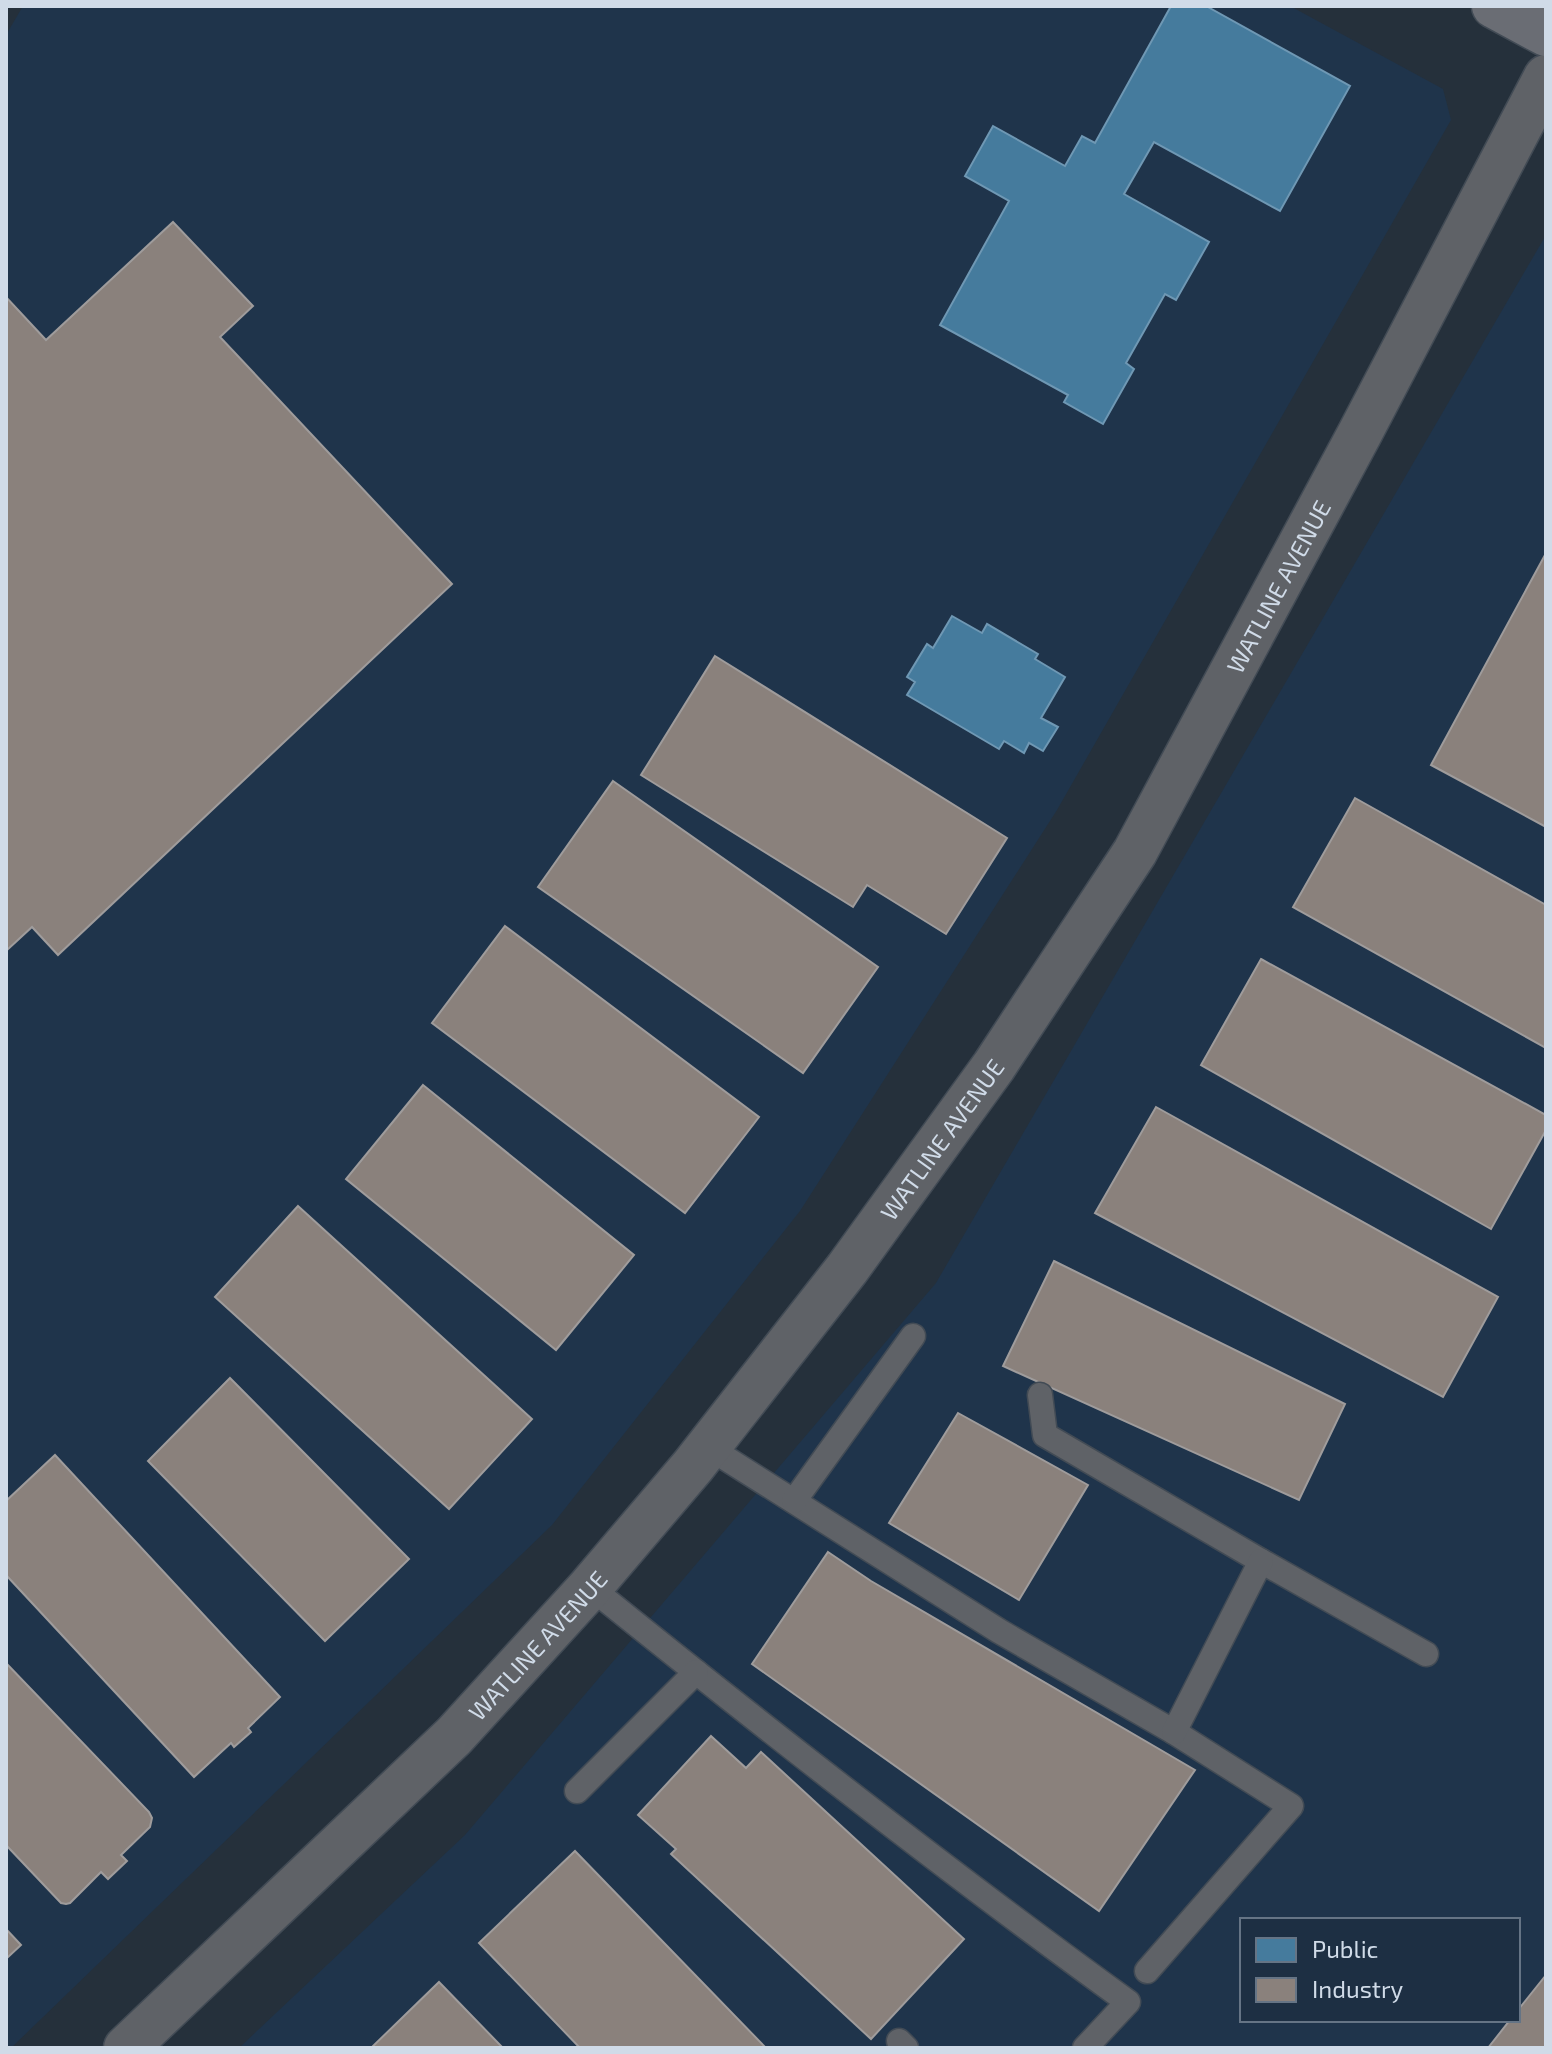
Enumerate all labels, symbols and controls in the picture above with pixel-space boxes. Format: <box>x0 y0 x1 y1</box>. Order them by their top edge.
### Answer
street label: WATLINE AVENUE <box>1220 495 1336 678</box>
street label: WATLINE AVENUE <box>873 1053 1009 1225</box>
street label: WATLINE AVENUE <box>462 1564 612 1726</box>
legend <box>1240 1918 1520 2022</box>
text: Public <box>1312 1934 1378 1963</box>
text: Industry <box>1312 1974 1404 2003</box>

